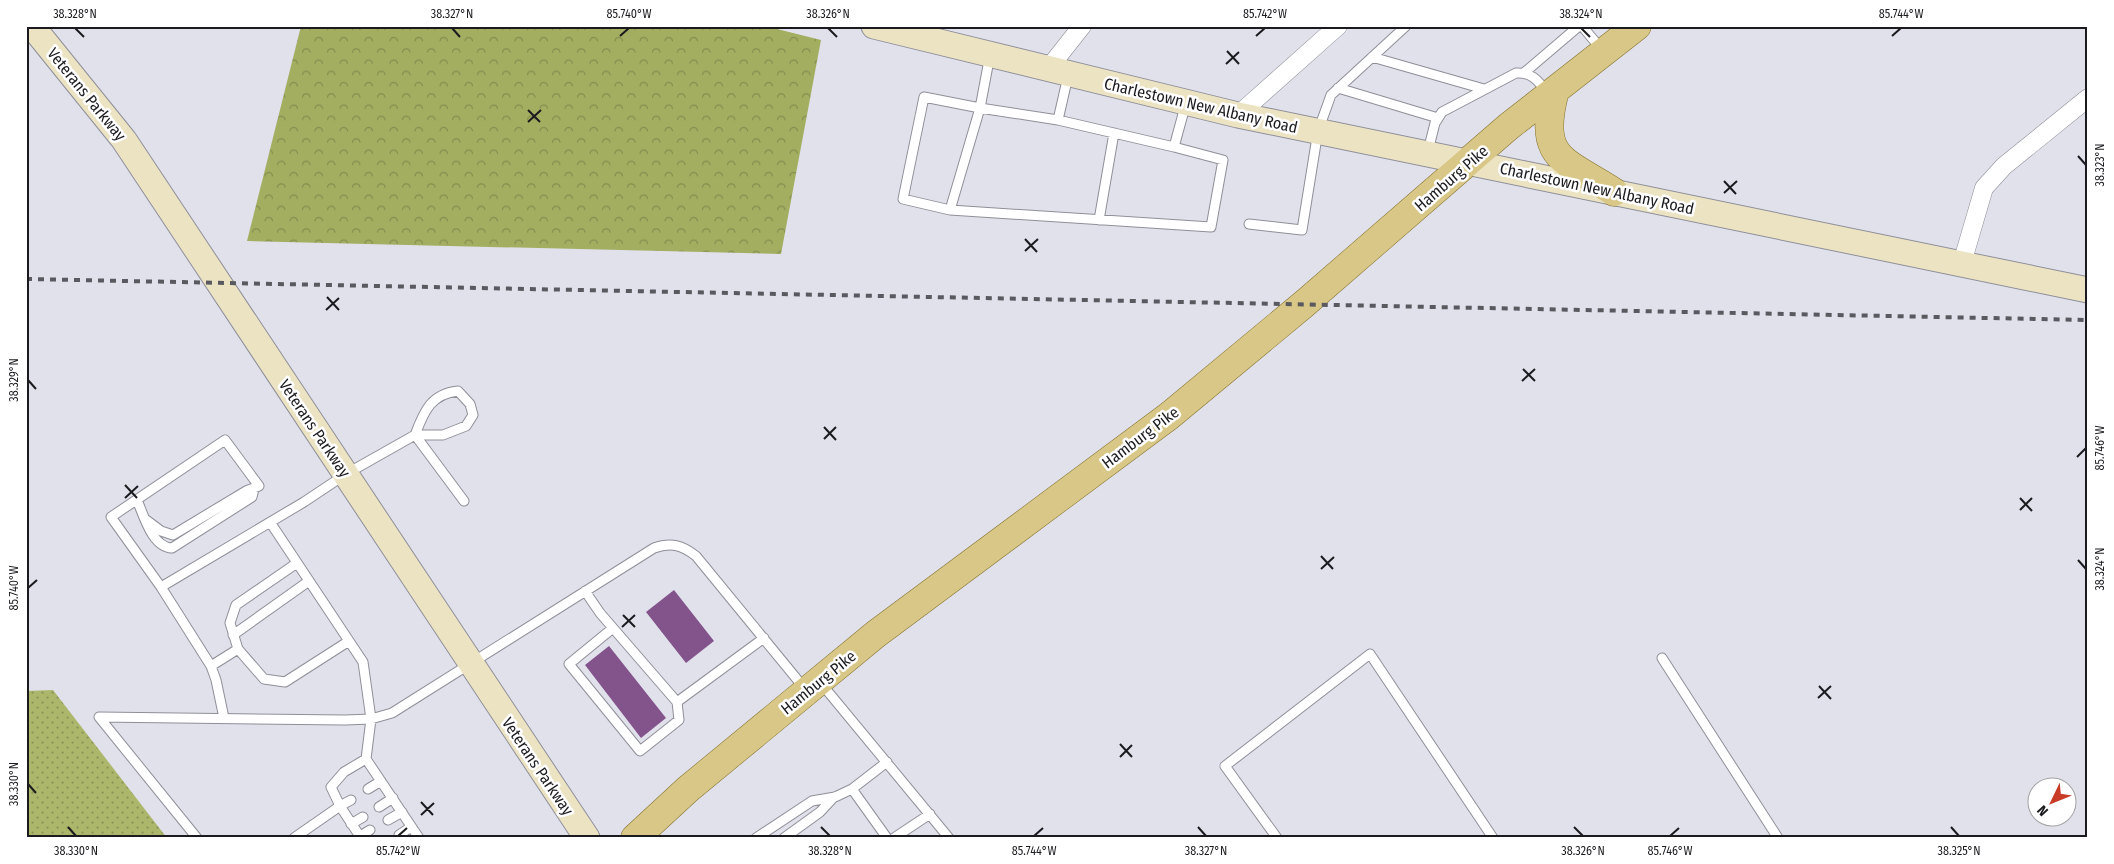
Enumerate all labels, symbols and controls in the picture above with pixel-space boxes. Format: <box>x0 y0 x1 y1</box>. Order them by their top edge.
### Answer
text: 38.328°N <box>53 7 97 21</box>
text: 38.327°N <box>431 7 473 21</box>
text: 85.740°W <box>606 7 652 21</box>
text: 38.326°N <box>806 7 850 21</box>
text: 85.742°W <box>1243 7 1287 21</box>
text: 38.324°N <box>1559 7 1603 21</box>
text: 85.744°W <box>1879 7 1923 21</box>
street label: Veterans Parkway <box>43 44 130 145</box>
street label: Charlestown New Albany Road <box>1102 74 1299 137</box>
street label: Hamburg Pike <box>1411 141 1492 215</box>
text: 38.323°N <box>2093 144 2107 186</box>
street label: Charlestown New Albany Road <box>1498 159 1696 218</box>
text: 38.329°N <box>7 358 21 402</box>
street label: Veterans Parkway <box>275 376 355 482</box>
street label: Hamburg Pike <box>1098 402 1182 472</box>
text: 85.746°W <box>2093 426 2107 470</box>
text: 38.324°N <box>2093 547 2107 591</box>
text: 85.740°W <box>7 565 21 611</box>
street label: Hamburg Pike <box>777 646 860 718</box>
street label: Veterans Parkway <box>498 714 578 820</box>
text: 38.330°N <box>7 762 21 806</box>
north arrow <box>2026 776 2076 826</box>
text: N <box>2034 802 2052 819</box>
text: 38.330°N <box>54 844 98 858</box>
text: 85.742°W <box>376 844 420 858</box>
text: 38.328°N <box>808 844 852 858</box>
text: 85.744°W <box>1012 844 1056 858</box>
text: 38.327°N <box>1185 844 1227 858</box>
text: 38.326°N <box>1561 844 1605 858</box>
text: 85.746°W <box>1648 844 1692 858</box>
text: 38.325°N <box>1938 844 1980 858</box>

